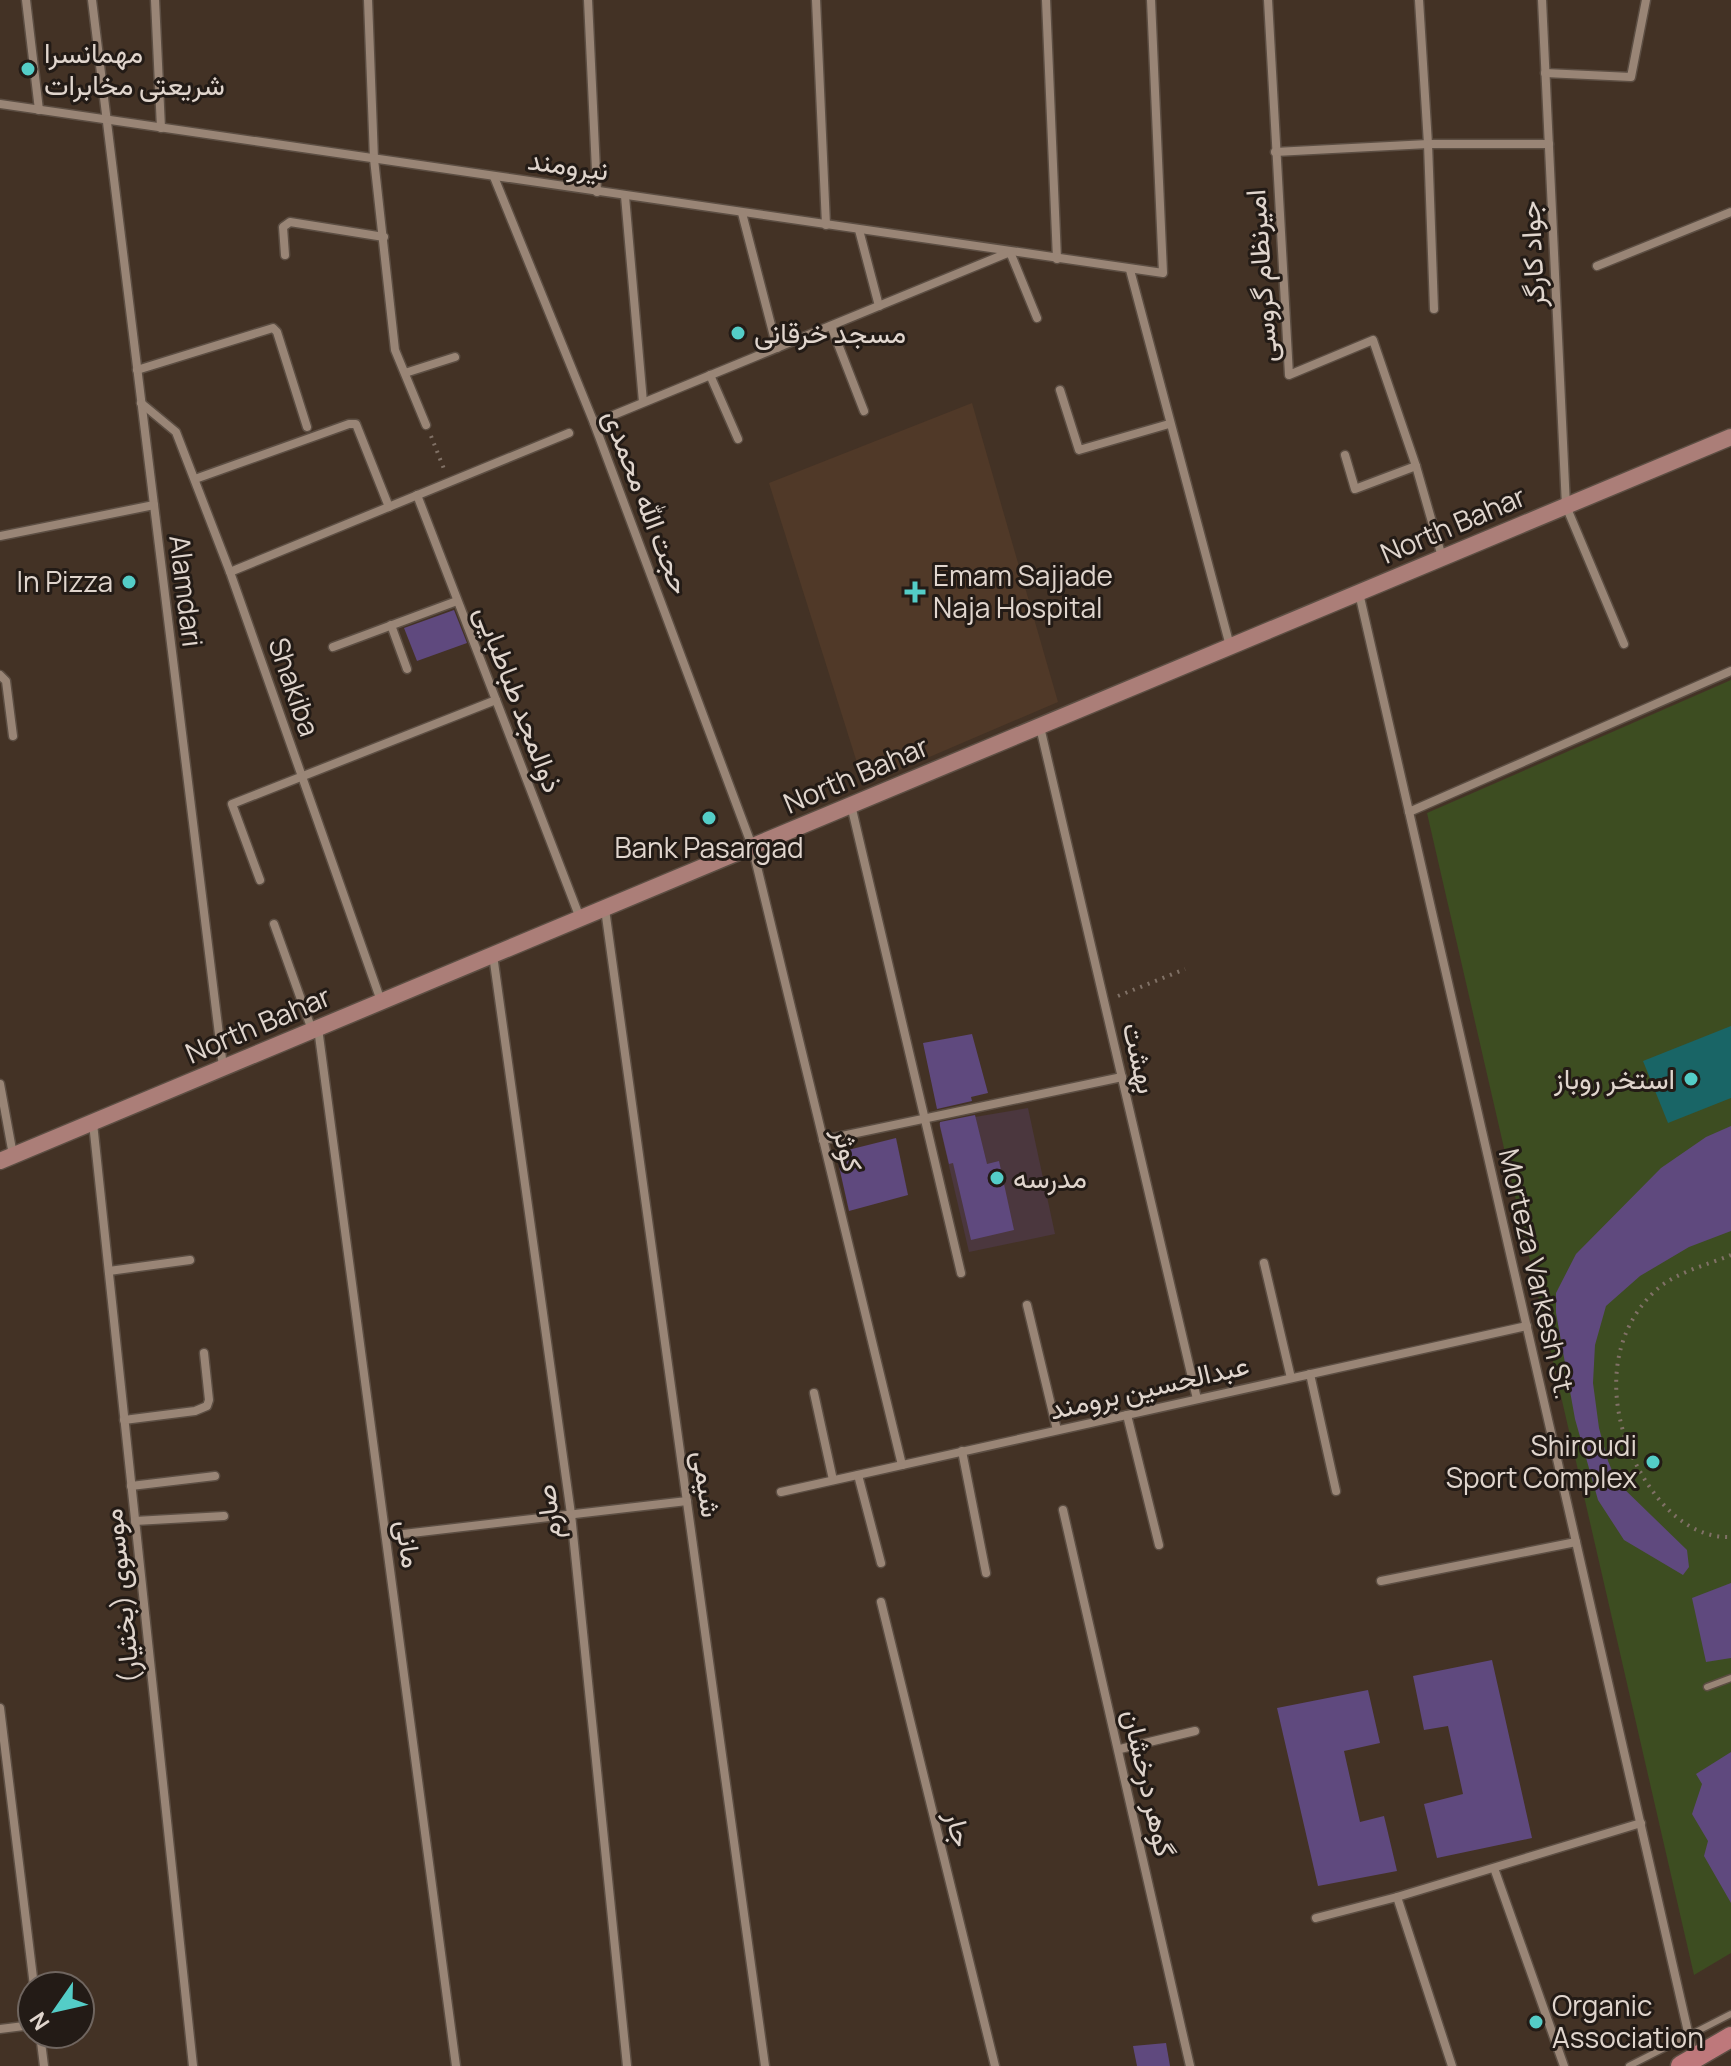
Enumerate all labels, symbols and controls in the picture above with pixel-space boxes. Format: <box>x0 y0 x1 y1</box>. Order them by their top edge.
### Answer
place label: مهمانسرا شریعتی مخابرات <box>44 33 225 103</box>
marker: مهمانسرا شریعتی مخابرات <box>19 60 37 78</box>
street label: نیرومند <box>525 140 611 188</box>
street label: امیرنظام گروسی <box>1235 188 1286 364</box>
street label: جواد کارگر <box>1509 200 1553 309</box>
place label: مسجد خرقانی <box>754 313 906 351</box>
marker: مسجد خرقانی <box>729 324 747 342</box>
street label: حجت الله محمدی <box>595 404 701 599</box>
street label: North Bahar <box>1374 476 1531 572</box>
street label: Alamdari <box>161 533 213 649</box>
place label: Emam Sajjade Naja Hospital <box>933 556 1113 626</box>
place label: In Pizza <box>16 562 113 600</box>
marker: In Pizza <box>120 573 138 591</box>
marker: Emam Sajjade Naja Hospital <box>904 581 926 603</box>
street label: ذوالمجد طباطبایی <box>467 600 573 798</box>
street label: Shakiba <box>260 632 330 741</box>
street label: North Bahar <box>777 726 934 822</box>
marker: Bank Pasargad <box>700 809 718 827</box>
place label: Bank Pasargad <box>614 828 804 866</box>
street label: North Bahar <box>179 976 336 1072</box>
street label: بهشت <box>1114 1018 1168 1097</box>
place label: استخر روباز <box>1553 1059 1675 1097</box>
marker: استخر روباز <box>1682 1070 1700 1088</box>
street label: کوثر <box>825 1123 873 1176</box>
street label: Morteza Varkesh St. <box>1491 1145 1585 1403</box>
place label: مدرسه <box>1013 1158 1087 1196</box>
marker: مدرسه <box>988 1169 1006 1187</box>
street label: عبدالحسین برومند <box>1045 1345 1252 1427</box>
place label: Shiroudi Sport Complex <box>1446 1426 1637 1496</box>
street label: شیمی <box>685 1448 731 1520</box>
marker: Shiroudi Sport Complex <box>1644 1453 1662 1471</box>
street label: صارم <box>525 1482 570 1542</box>
street label: موسوی (بختیار) <box>92 1507 148 1685</box>
street label: مانی <box>388 1517 432 1570</box>
street label: گوهر درخشان <box>1115 1705 1185 1860</box>
street label: جار <box>937 1806 983 1851</box>
north arrow <box>16 1970 96 2050</box>
place label: Organic Association <box>1552 1986 1704 2056</box>
text: N <box>23 2006 56 2036</box>
marker: Organic Association <box>1527 2013 1545 2031</box>

